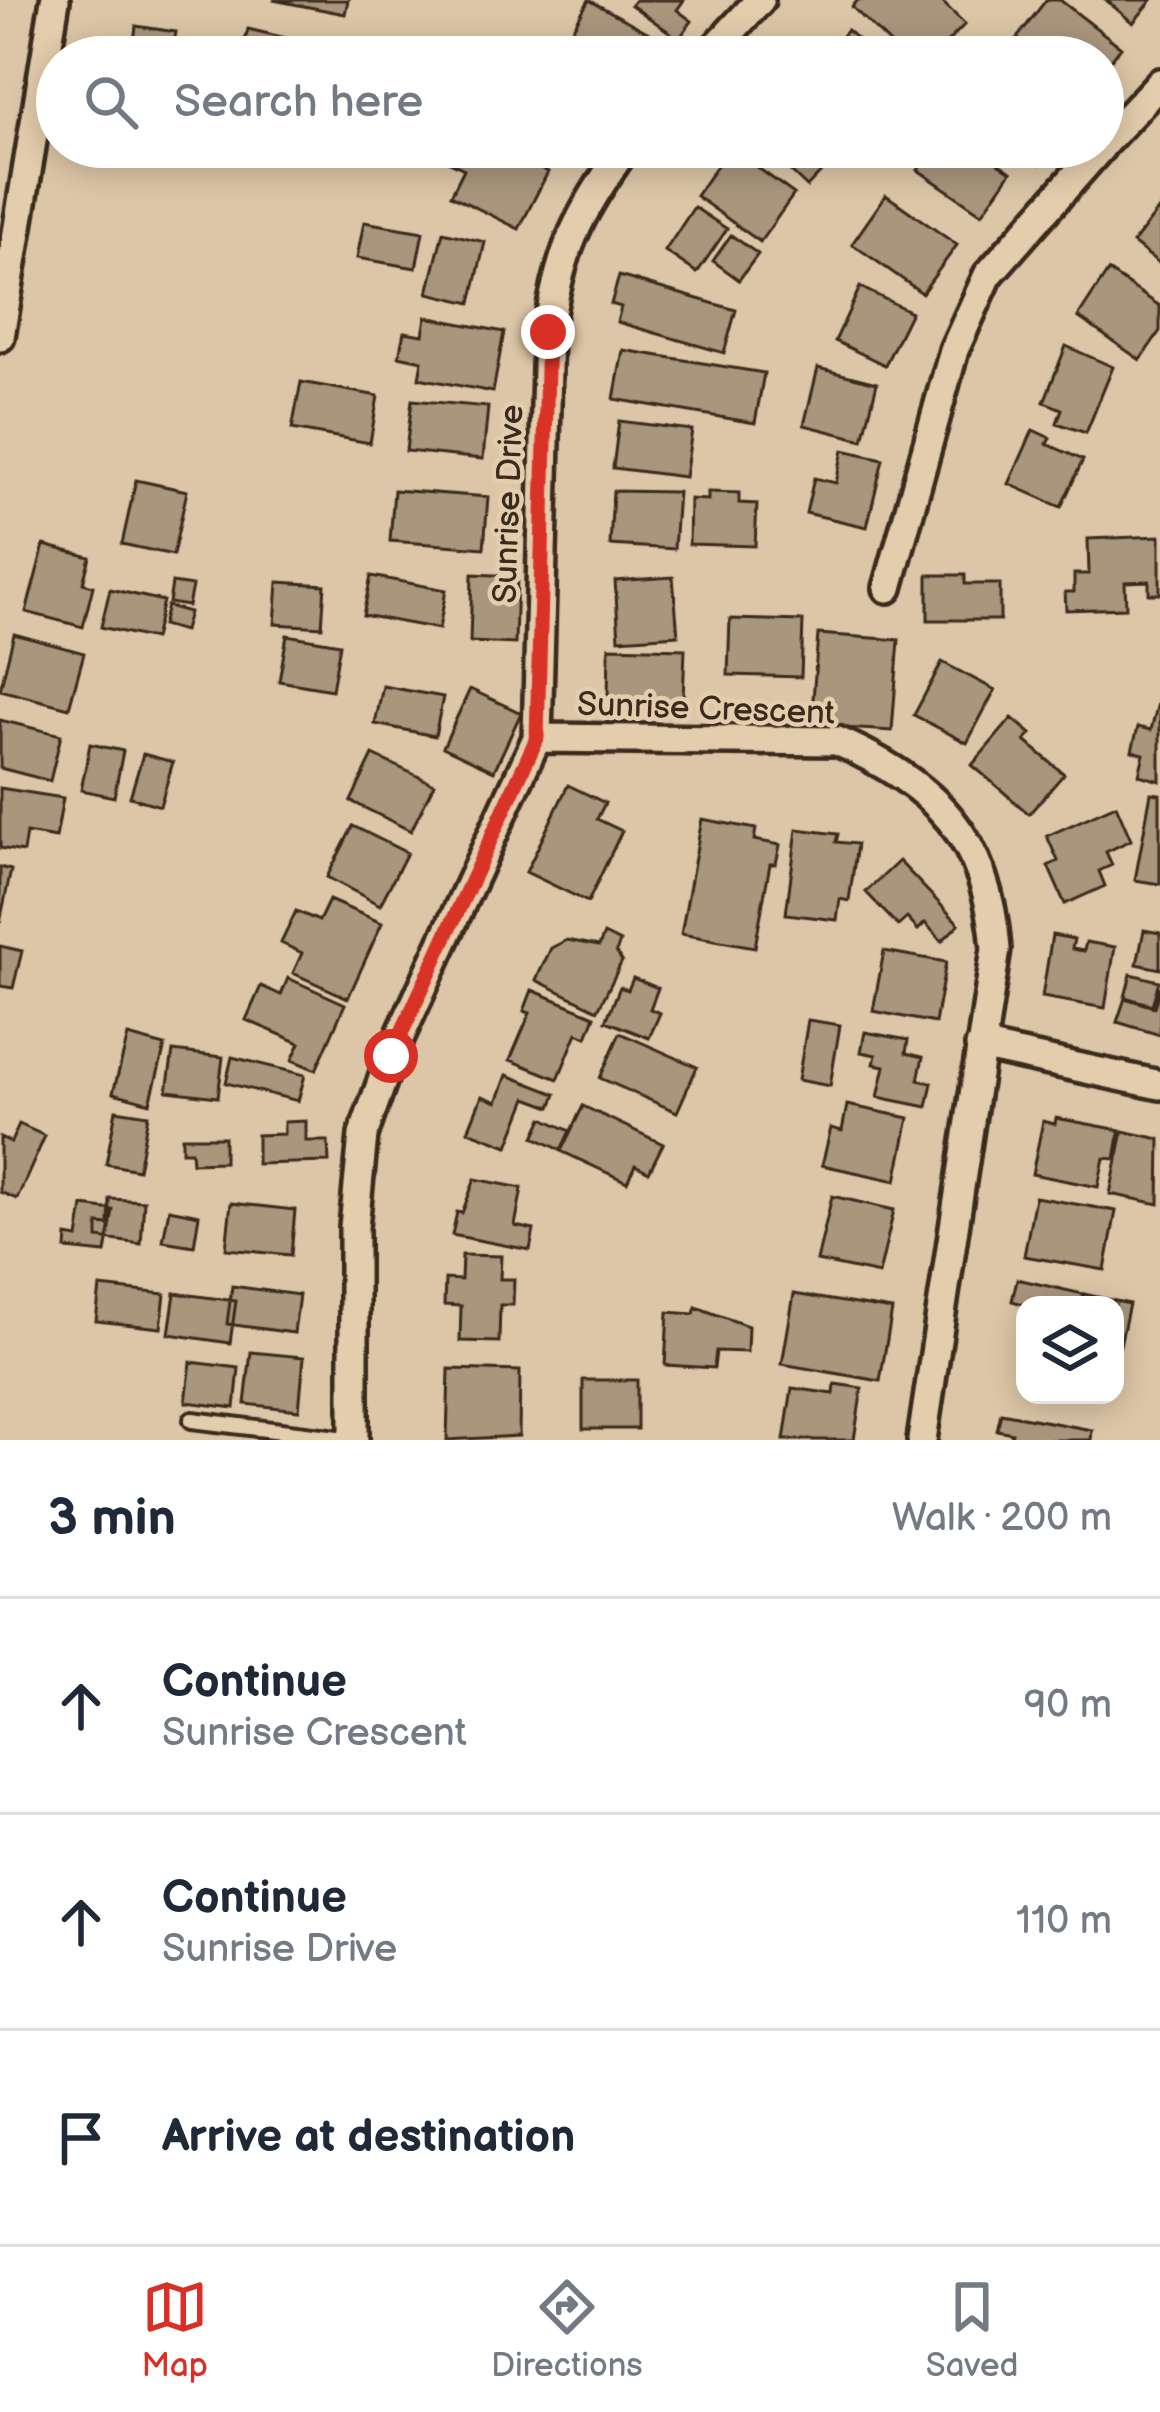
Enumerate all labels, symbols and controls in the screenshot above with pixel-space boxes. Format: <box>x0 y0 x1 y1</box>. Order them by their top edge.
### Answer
search box <box>36 36 1124 168</box>
icon: search <box>78 69 144 135</box>
text: Search here <box>174 75 423 130</box>
route end <box>521 305 575 359</box>
street label: Sunrise Drive <box>486 404 532 604</box>
street label: Sunrise Crescent <box>576 685 836 733</box>
route start <box>364 1029 418 1083</box>
map controls <box>1016 1296 1124 1404</box>
button: layers <box>1016 1296 1124 1404</box>
text: 3 min <box>48 1488 176 1549</box>
text: Walk · 200 m <box>892 1495 1112 1542</box>
text: Continue <box>162 1655 347 1710</box>
icon: ahead <box>48 1673 114 1739</box>
text: 90 m <box>1024 1682 1112 1729</box>
text: Sunrise Crescent <box>162 1710 467 1757</box>
text: Continue <box>162 1871 347 1926</box>
icon: ahead <box>48 1889 114 1955</box>
text: 110 m <box>1016 1898 1112 1945</box>
text: Sunrise Drive <box>162 1926 397 1973</box>
icon: arrive <box>48 2105 114 2171</box>
text: Arrive at destination <box>162 2110 575 2165</box>
tab: Map <box>142 2274 208 2386</box>
tab: Directions <box>491 2274 643 2386</box>
tab: Saved <box>926 2274 1018 2386</box>

